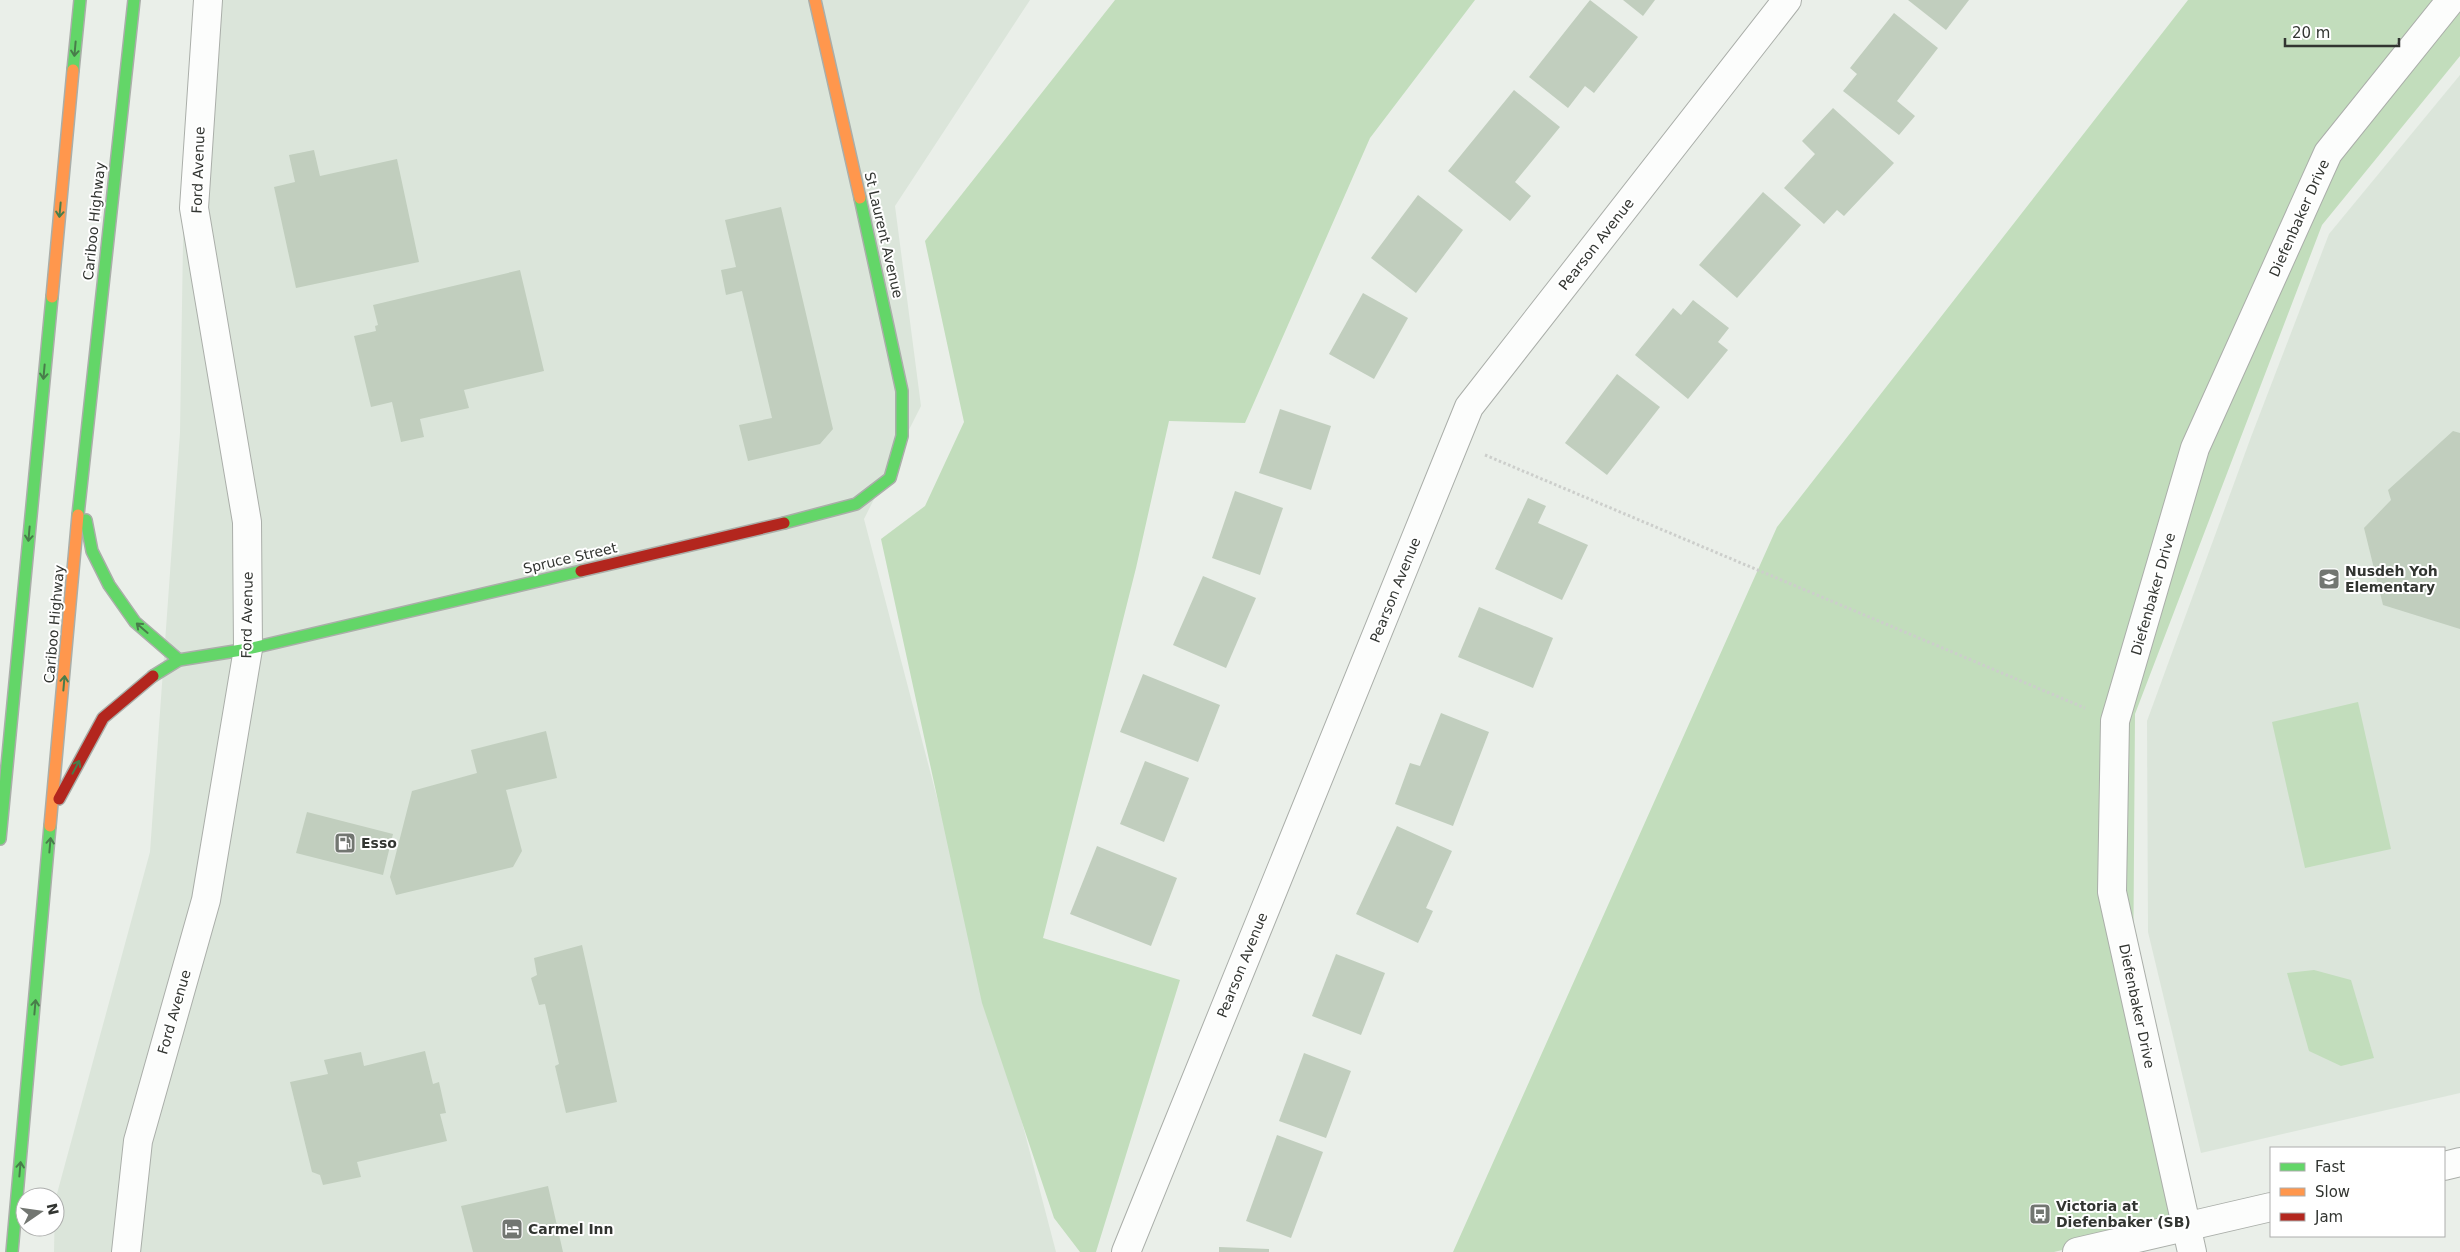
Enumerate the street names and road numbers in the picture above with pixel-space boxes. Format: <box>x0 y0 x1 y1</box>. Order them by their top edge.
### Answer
street label: Ford Avenue <box>188 126 208 214</box>
street label: Diefenbaker Drive <box>2266 157 2332 279</box>
street label: Cariboo Highway <box>80 161 108 281</box>
street label: St Laurent Avenue <box>862 170 906 300</box>
street label: Pearson Avenue <box>1555 195 1637 293</box>
street label: Diefenbaker Drive <box>2128 531 2178 657</box>
street label: Pearson Avenue <box>1367 535 1423 645</box>
street label: Spruce Street <box>522 539 619 577</box>
street label: Cariboo Highway <box>41 564 67 684</box>
street label: Ford Avenue <box>238 571 256 659</box>
street label: Pearson Avenue <box>1214 910 1270 1020</box>
street label: Diefenbaker Drive <box>2116 942 2158 1070</box>
street label: Ford Avenue <box>154 968 194 1056</box>

